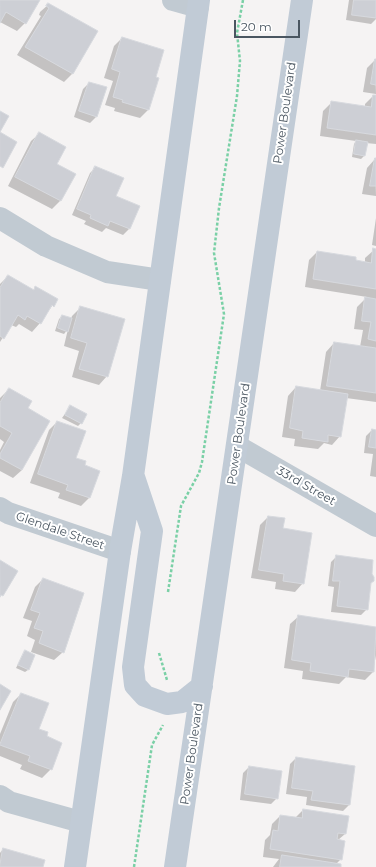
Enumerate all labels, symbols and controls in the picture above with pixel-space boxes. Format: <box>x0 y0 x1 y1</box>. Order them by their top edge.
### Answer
scale bar <box>236 12 302 38</box>
text: 20 m <box>241 19 272 34</box>
street label: Power Boulevard <box>271 61 299 165</box>
street label: Power Boulevard <box>225 382 253 486</box>
street label: 33rd Street <box>274 463 338 509</box>
street label: Glendale Street <box>14 509 106 553</box>
street label: Power Boulevard <box>178 702 206 806</box>

